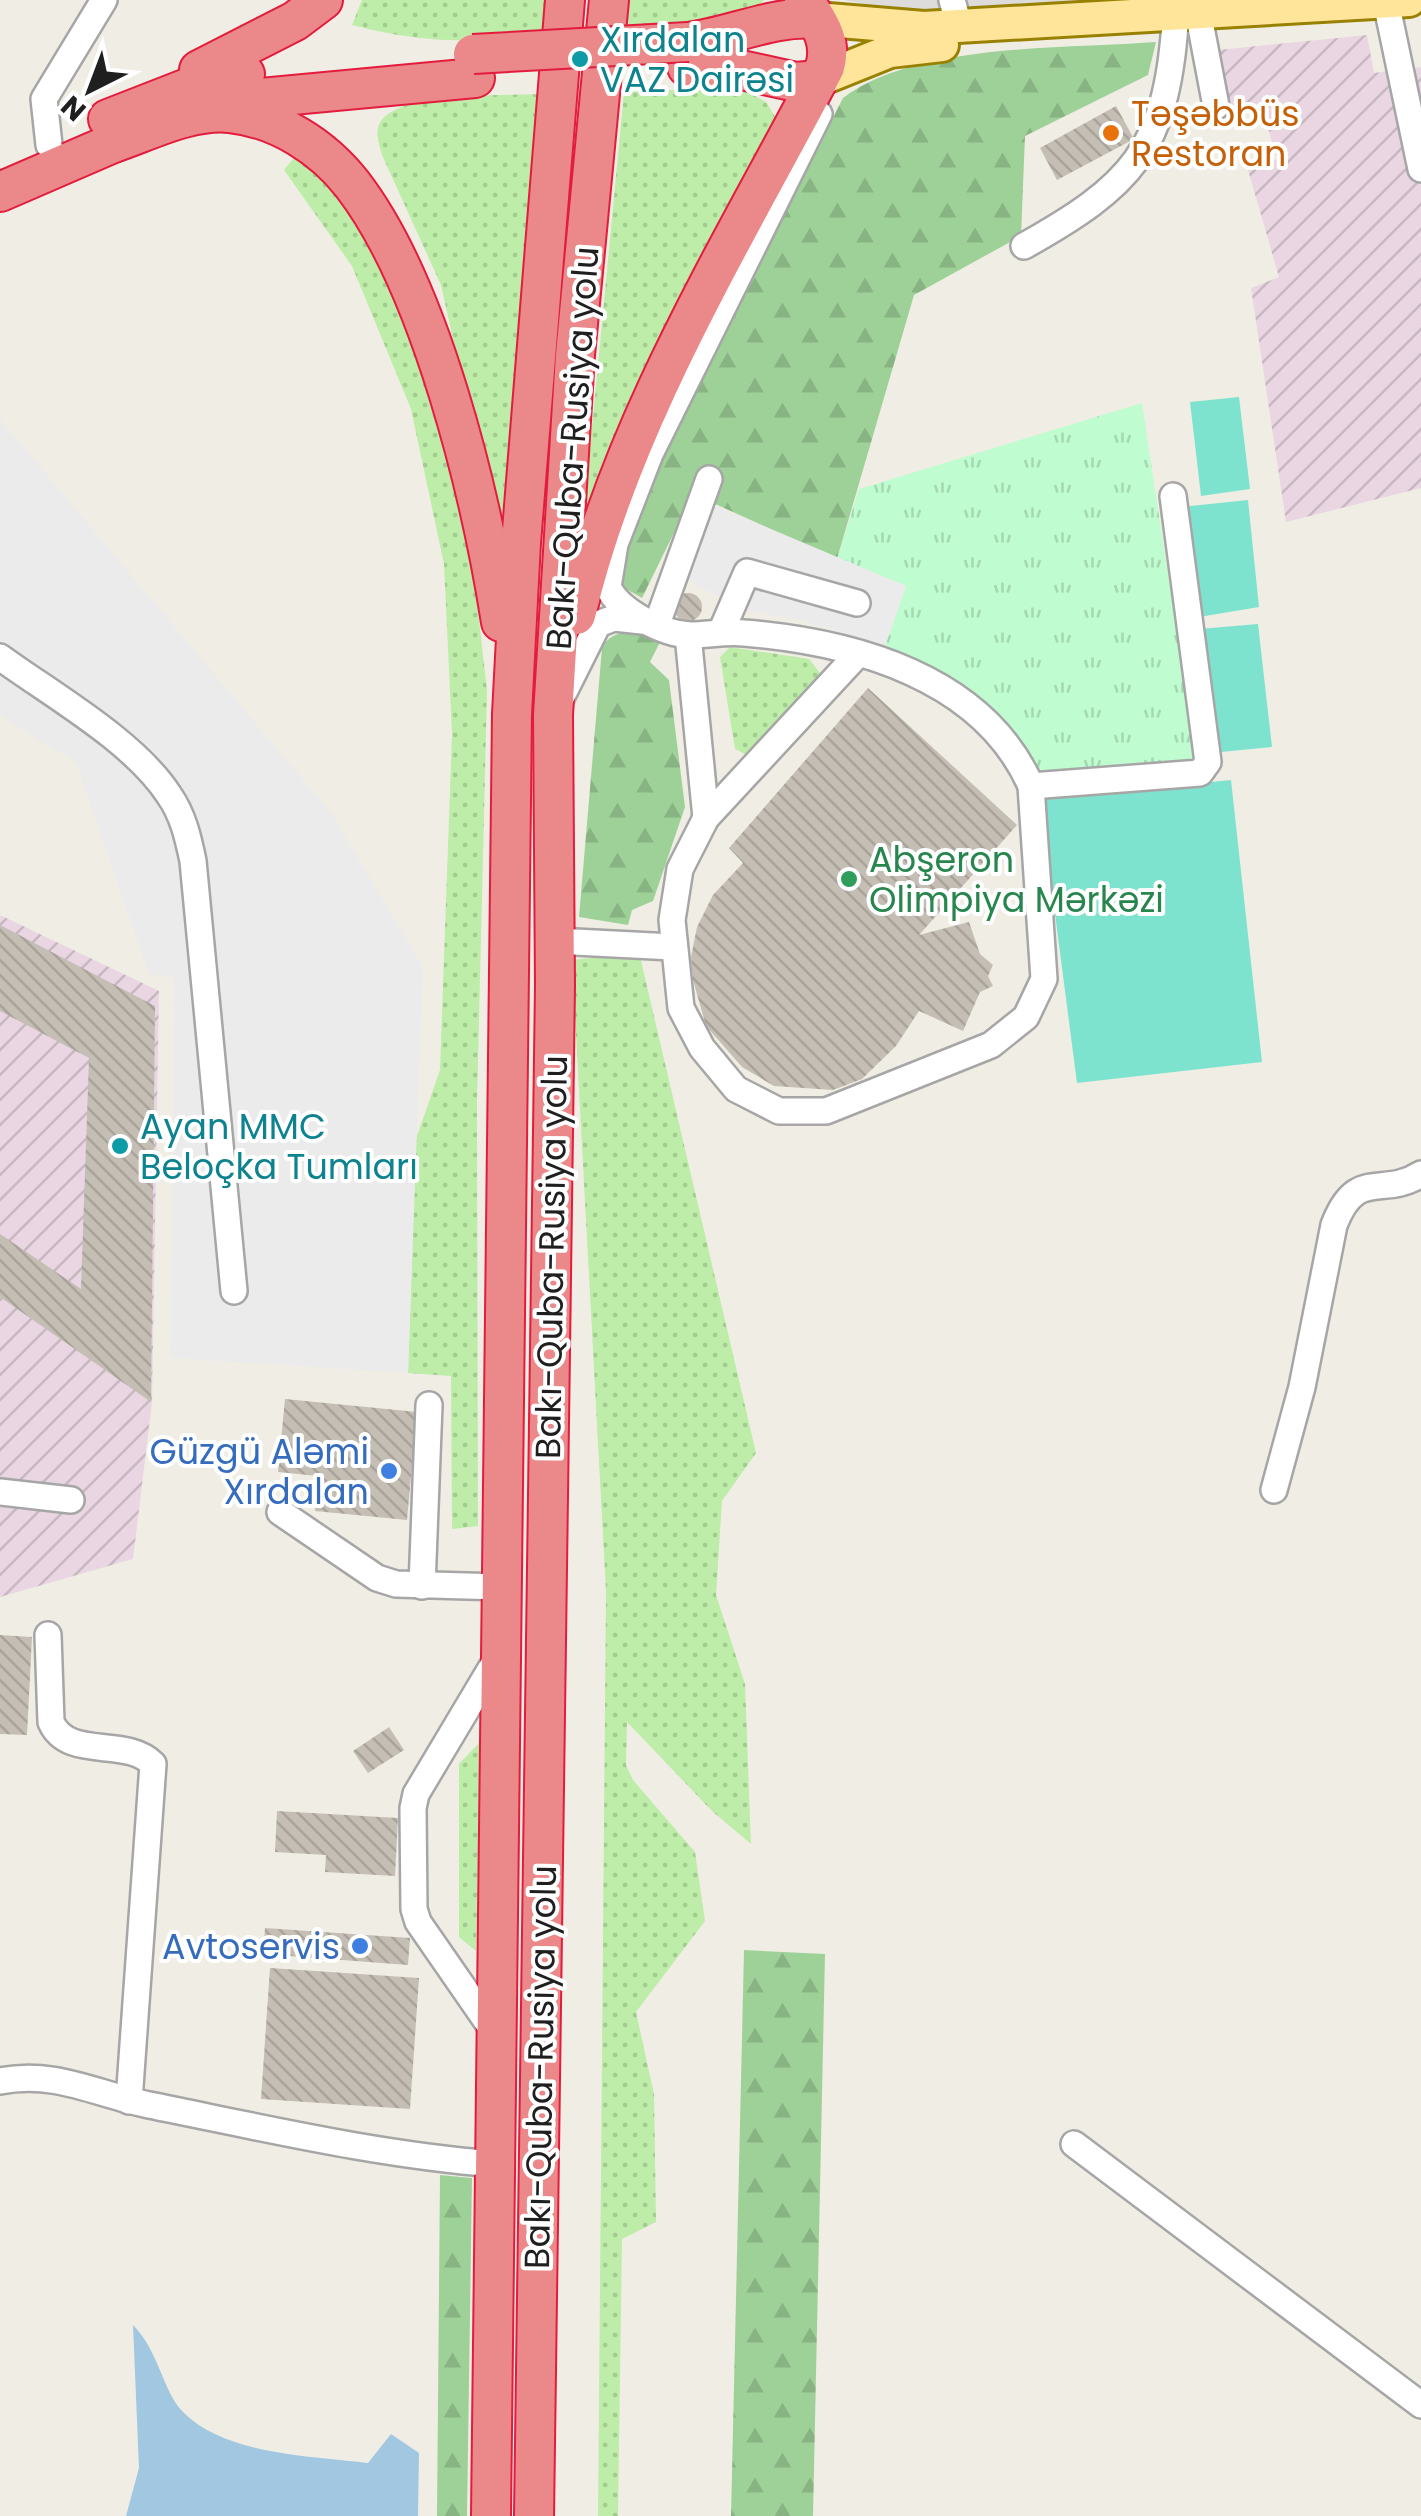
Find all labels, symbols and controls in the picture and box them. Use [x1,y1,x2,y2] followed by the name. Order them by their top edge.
[600,15,794,104] place label: Xırdalan VAZ Dairəsi
[40,40,140,140] north arrow
[569,48,591,70] marker: Xırdalan VAZ Dairəsi
[53,87,94,130] text: N
[1131,89,1300,178] place label: Təşəbbüs Restoran
[1100,122,1122,144] marker: Təşəbbüs Restoran
[533,245,611,651] street label: Bakı-Quba-Rusiya yolu
[869,835,1164,924] place label: Abşeron Olimpiya Mərkəzi
[838,868,860,890] marker: Abşeron Olimpiya Mərkəzi
[523,1055,579,1459] street label: Bakı-Quba-Rusiya yolu
[140,1102,418,1191] place label: Ayan MMC Beloçka Tumları
[109,1135,131,1157] marker: Ayan MMC Beloçka Tumları
[149,1427,369,1516] place label: Güzgü Aləmi Xırdalan
[378,1460,400,1482] marker: Güzgü Aləmi Xırdalan
[512,1865,568,2269] street label: Bakı-Quba-Rusiya yolu
[162,1922,340,1971] place label: Avtoservis
[349,1935,371,1957] marker: Avtoservis

